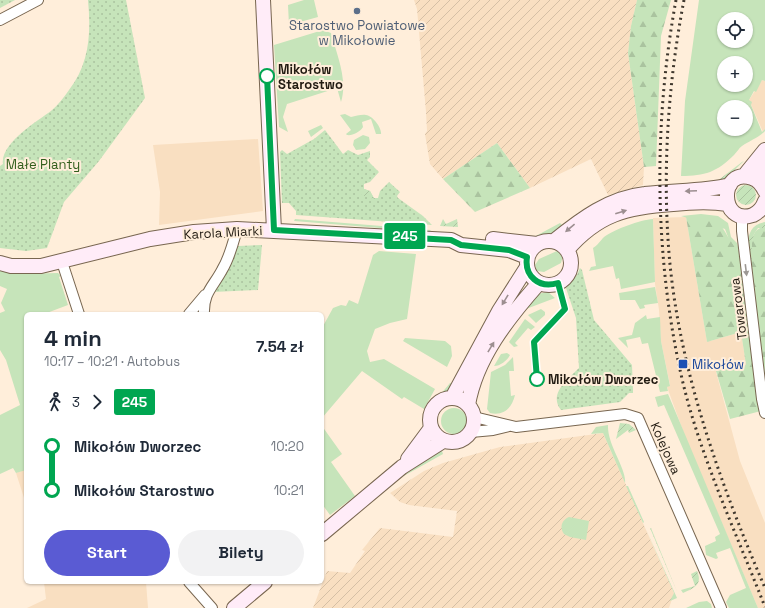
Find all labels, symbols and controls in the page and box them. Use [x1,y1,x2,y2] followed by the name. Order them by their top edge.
[352,6,362,16] marker: Starostwo Powiatowe w Mikołowie
[717,12,753,136] map controls
[717,12,753,48] button: locate
[289,17,425,49] place label: Starostwo Powiatowe w Mikołowie
[717,56,753,92] button: +
[278,61,343,93] place label: Mikołów Starostwo
[259,68,275,84] marker: Mikołów Starostwo
[717,100,753,136] button: −
[6,156,80,173] park label: Małe Planty
[685,188,697,195] one-way arrow
[615,209,627,215] one-way arrow
[183,222,263,243] street label: Karola Miarki
[382,223,428,249] line badge: 245
[565,224,576,233] one-way arrow
[392,227,418,245] text: 245
[743,263,750,276] one-way arrow
[726,276,751,341] street label: Towarowa
[502,294,509,306] one-way arrow
[44,324,102,352] text: 4 min
[256,337,304,356] text: 7.54 zł
[488,341,495,353] one-way arrow
[44,353,180,370] text: 10:17 – 10:21 · Autobus
[692,356,744,373] place label: Mikołów
[677,358,689,370] marker: Mikołów
[529,371,545,387] marker: Mikołów Dworzec
[548,371,659,388] place label: Mikołów Dworzec
[44,391,66,413] icon: walk
[86,391,108,413] icon: forward
[122,393,147,411] text: 245
[72,394,80,411] text: 3
[646,419,685,477] street label: Kolejowa
[74,437,201,456] text: Mikołów Dworzec
[271,438,304,455] text: 10:20
[74,481,214,500] text: Mikołów Starostwo
[274,482,304,499] text: 10:21
[44,530,170,576] button: Start
[178,530,304,576] button: Bilety

